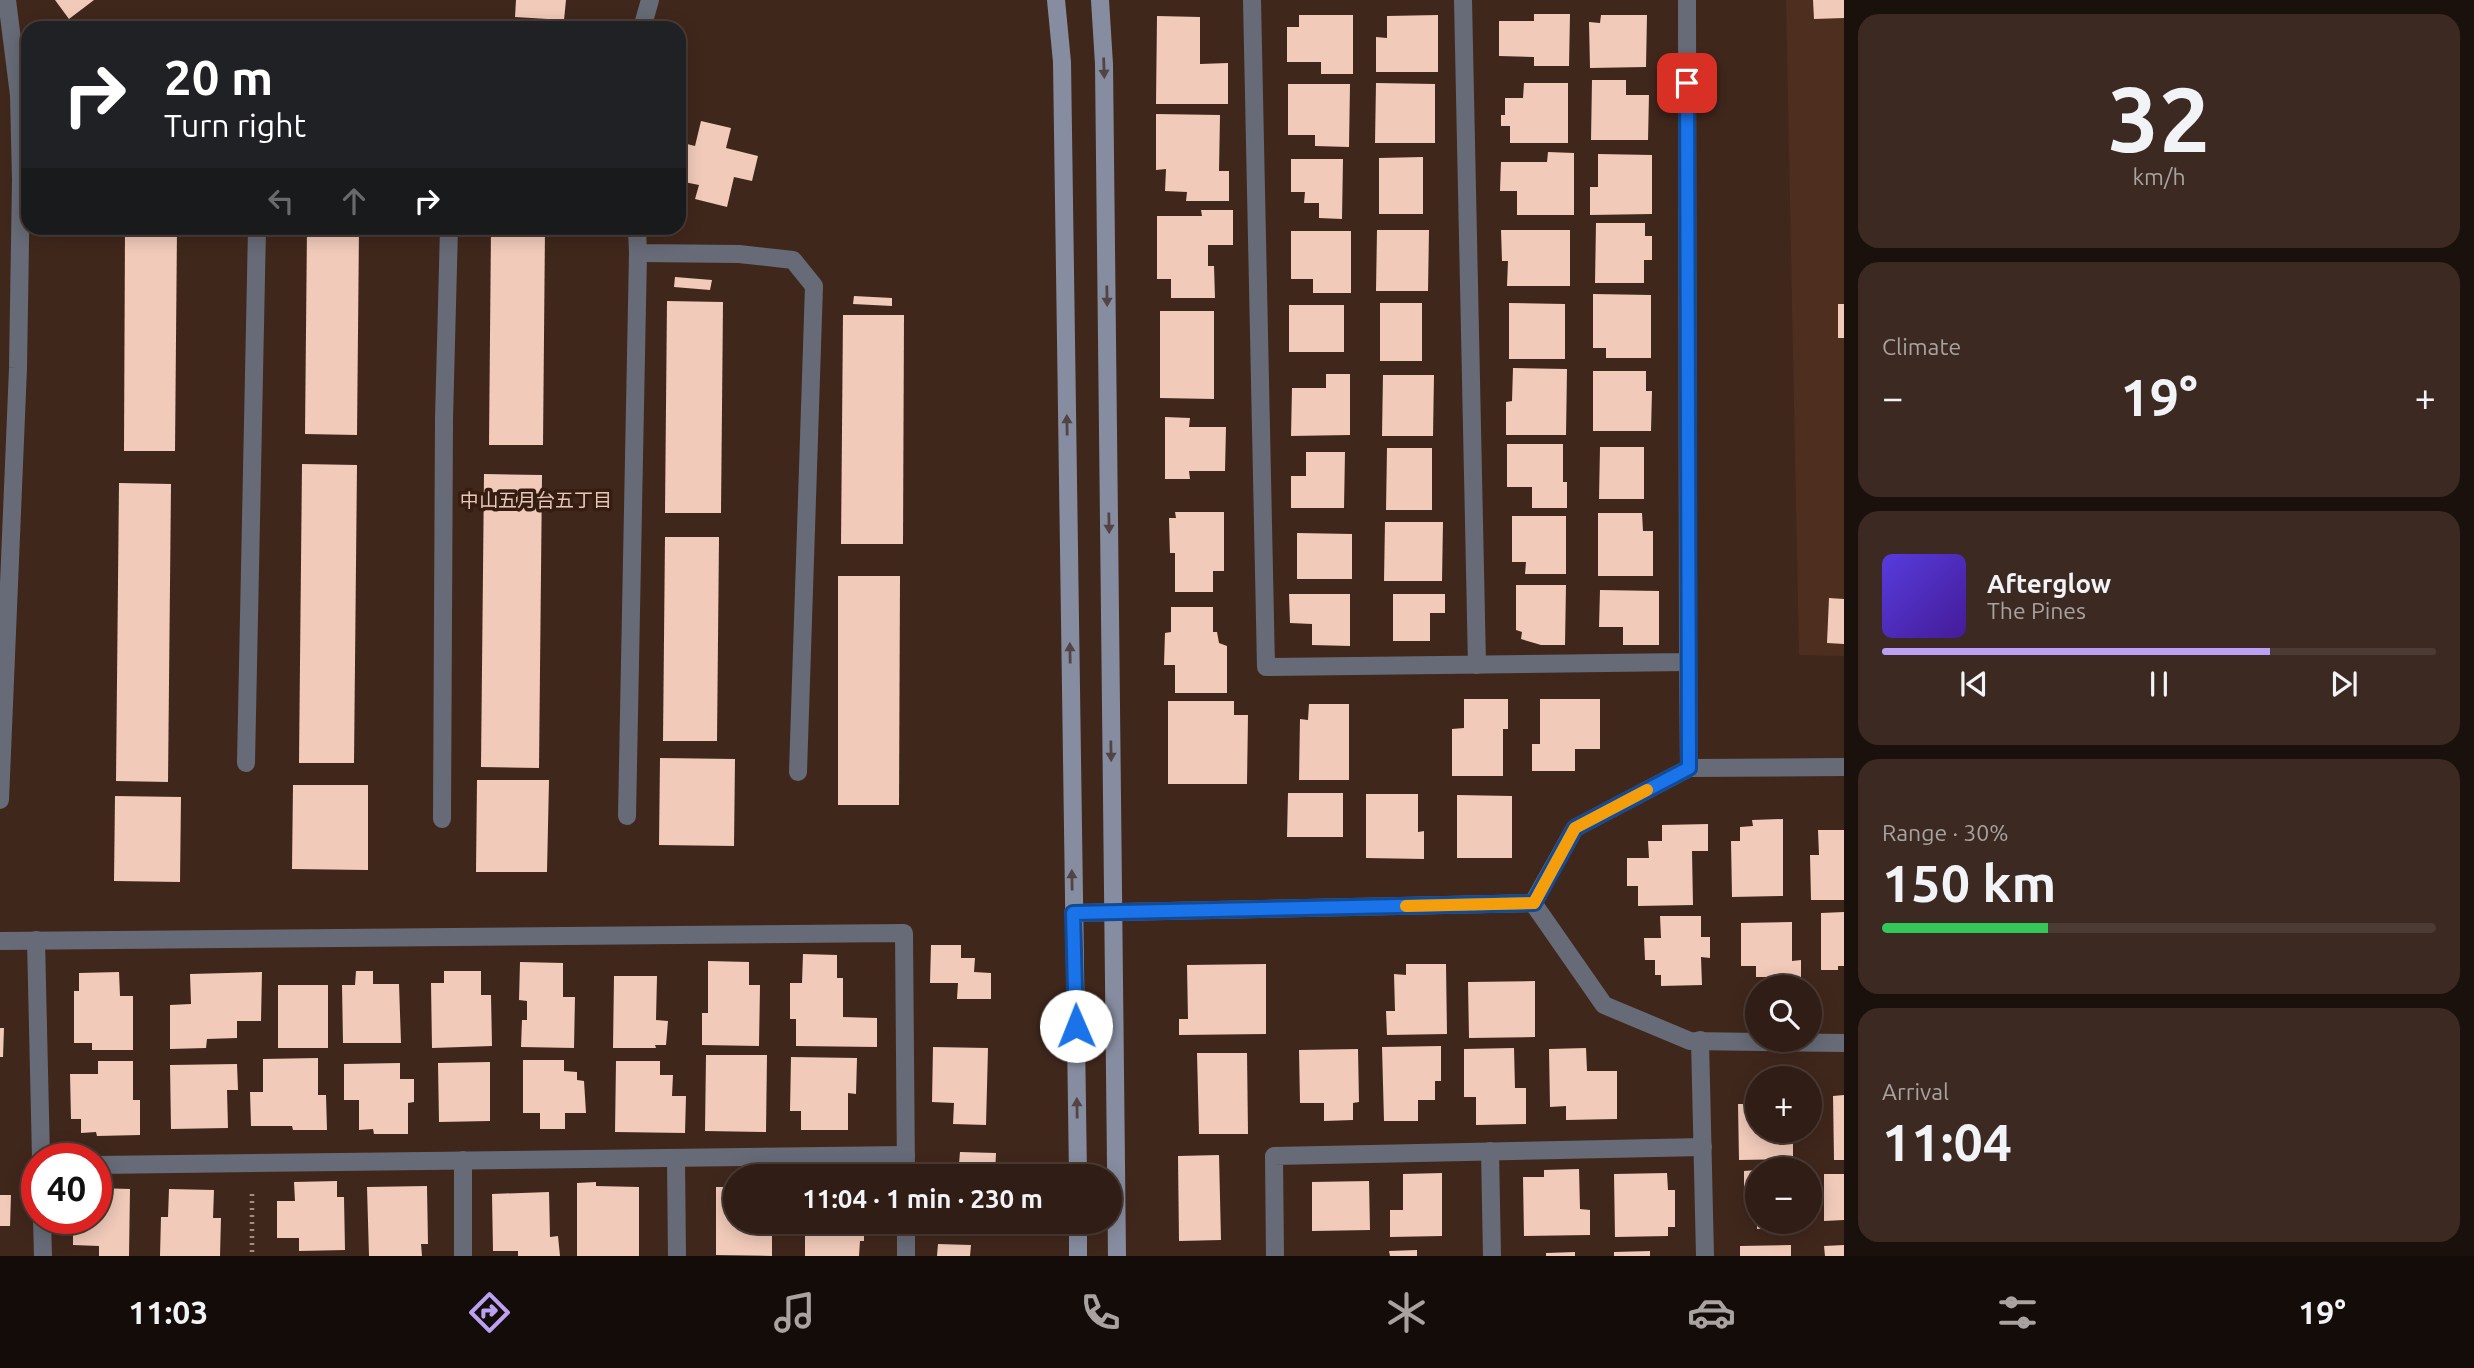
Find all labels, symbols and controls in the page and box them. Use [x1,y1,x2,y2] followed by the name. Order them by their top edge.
[49,49,140,140] icon: right
[164,49,273,104] text: 20 m
[1657,53,1717,113] pin
[1099,57,1110,79] one-way arrow
[1668,64,1706,102] icon: arrive
[2108,67,2210,169] text: 32
[164,107,306,143] text: Turn right
[2132,164,2186,189] text: km/h
[262,182,300,220] icon: left
[335,182,373,220] icon: ahead
[408,182,446,220] icon: right
[1101,285,1113,307] one-way arrow
[1882,334,1961,359] text: Climate
[2120,368,2198,426] text: 19°
[1882,376,1903,418] text: −
[2415,376,2436,418] text: +
[1061,414,1072,436] one-way arrow
[460,489,612,511] district label: 中山五月台五丁目
[1103,512,1115,534] one-way arrow
[1987,569,2111,598] text: Afterglow
[1987,598,2086,623] text: The Pines
[1064,642,1075,664] one-way arrow
[1955,665,1993,703] icon: previous
[2140,665,2178,703] icon: pause
[2325,665,2363,703] icon: next
[1105,740,1117,762] one-way arrow
[1882,820,2009,845] text: Range · 30%
[1882,854,2056,912] text: 150 km
[1067,869,1078,891] one-way arrow
[1745,975,1822,1234] map controls
[1745,975,1822,1052] button: search
[1039,989,1113,1063] position arrow
[1745,1066,1822,1143] button: +
[1882,1079,1949,1104] text: Arrival
[1071,1097,1083,1119] one-way arrow
[1882,1113,2012,1171] text: 11:04
[21,1143,112,1234] speed limit sign: 40
[1745,1157,1822,1234] button: −
[802,1184,1043,1213] text: 11:04 · 1 min · 230 m
[465,1288,514,1337] icon: directions
[770,1288,819,1337] icon: music
[1076,1288,1125,1337] icon: phone
[1382,1288,1431,1337] icon: climate
[1687,1288,1736,1337] icon: car
[1993,1288,2042,1337] icon: filters
[128,1294,208,1330] text: 11:03
[2298,1294,2346,1330] text: 19°

